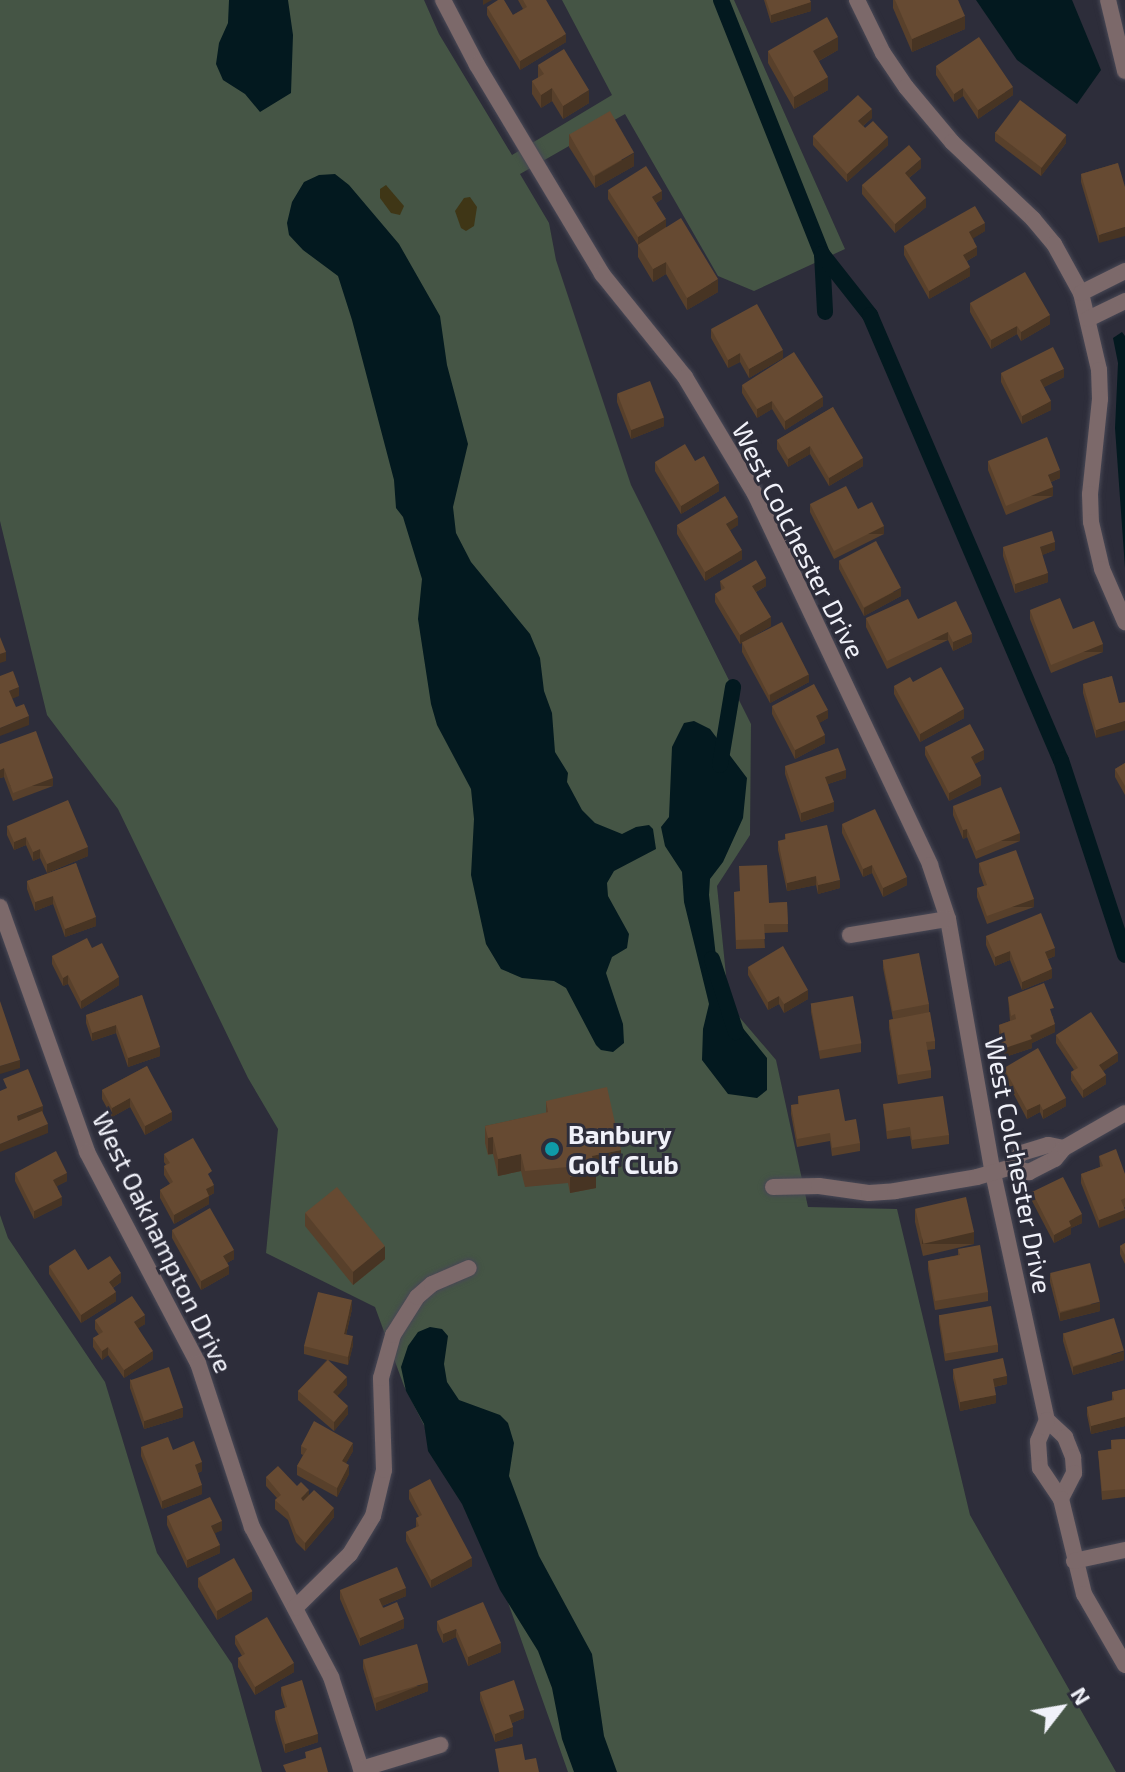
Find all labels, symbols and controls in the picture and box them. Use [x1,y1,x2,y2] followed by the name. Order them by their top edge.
[726,417,872,663] street label: West Colchester Drive
[979,1034,1059,1296] street label: West Colchester Drive
[86,1106,240,1378] street label: West Oakhampton Drive
[568,1118,679,1180] place label: Banbury Golf Club
[543,1140,561,1158] marker: Banbury Golf Club
[1021,1668,1101,1748] north arrow
[1066,1682,1097,1709] text: N

